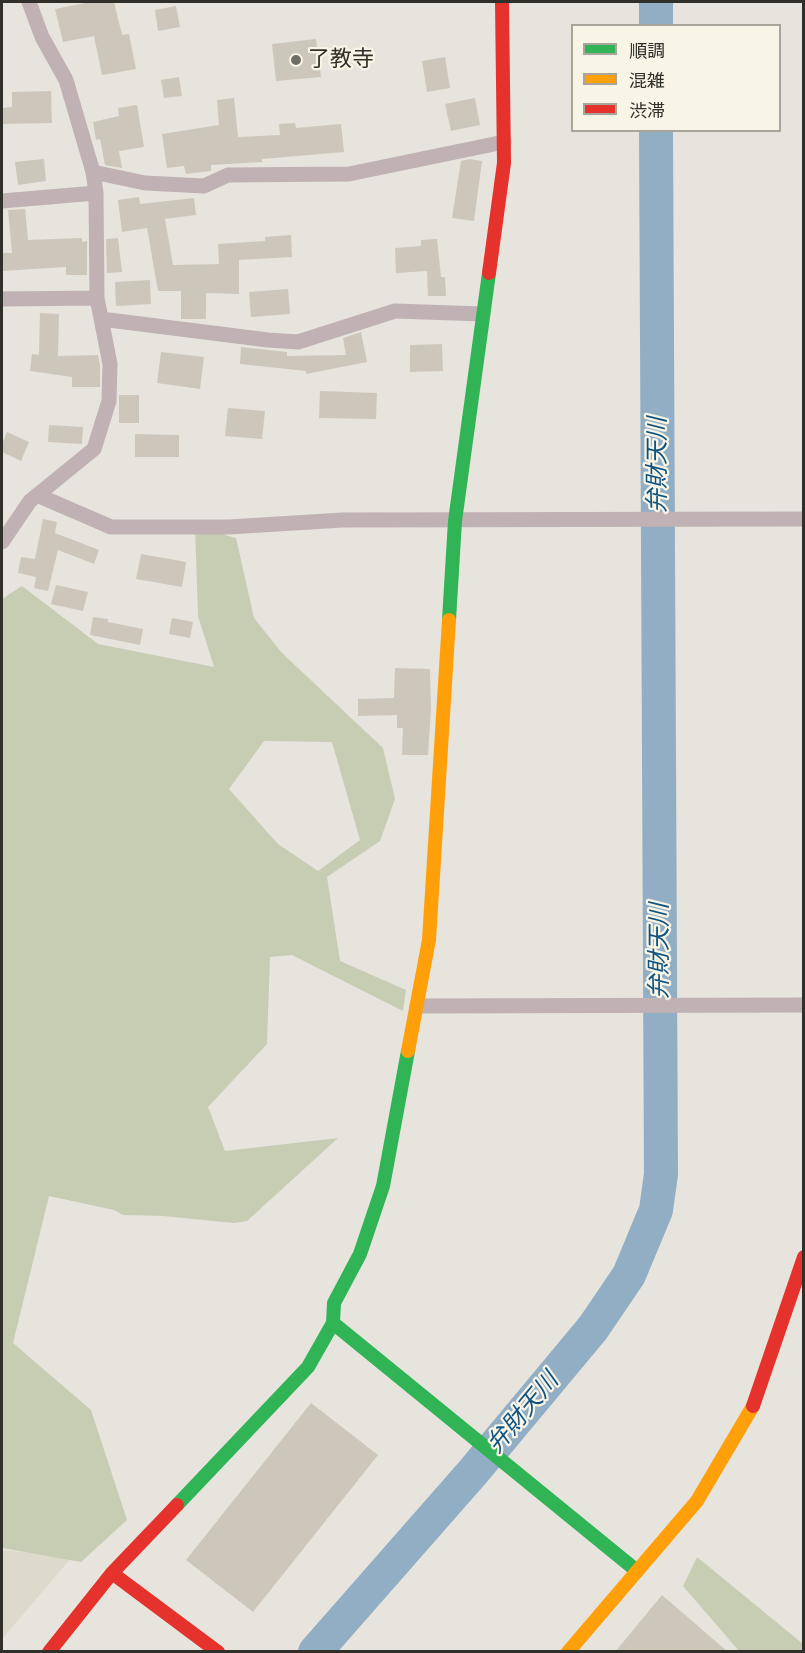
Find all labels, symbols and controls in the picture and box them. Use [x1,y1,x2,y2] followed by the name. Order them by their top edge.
[571,24,781,132] legend
[629,40,665,62] text: 順調
[308,47,374,73] place label: 了教寺
[289,53,303,67] marker: 了教寺
[629,70,665,92] text: 混雑
[629,100,665,122] text: 渋滞
[644,417,672,513] water label: 弁財天川
[646,903,674,999] water label: 弁財天川
[481,1367,565,1459] water label: 弁財天川

